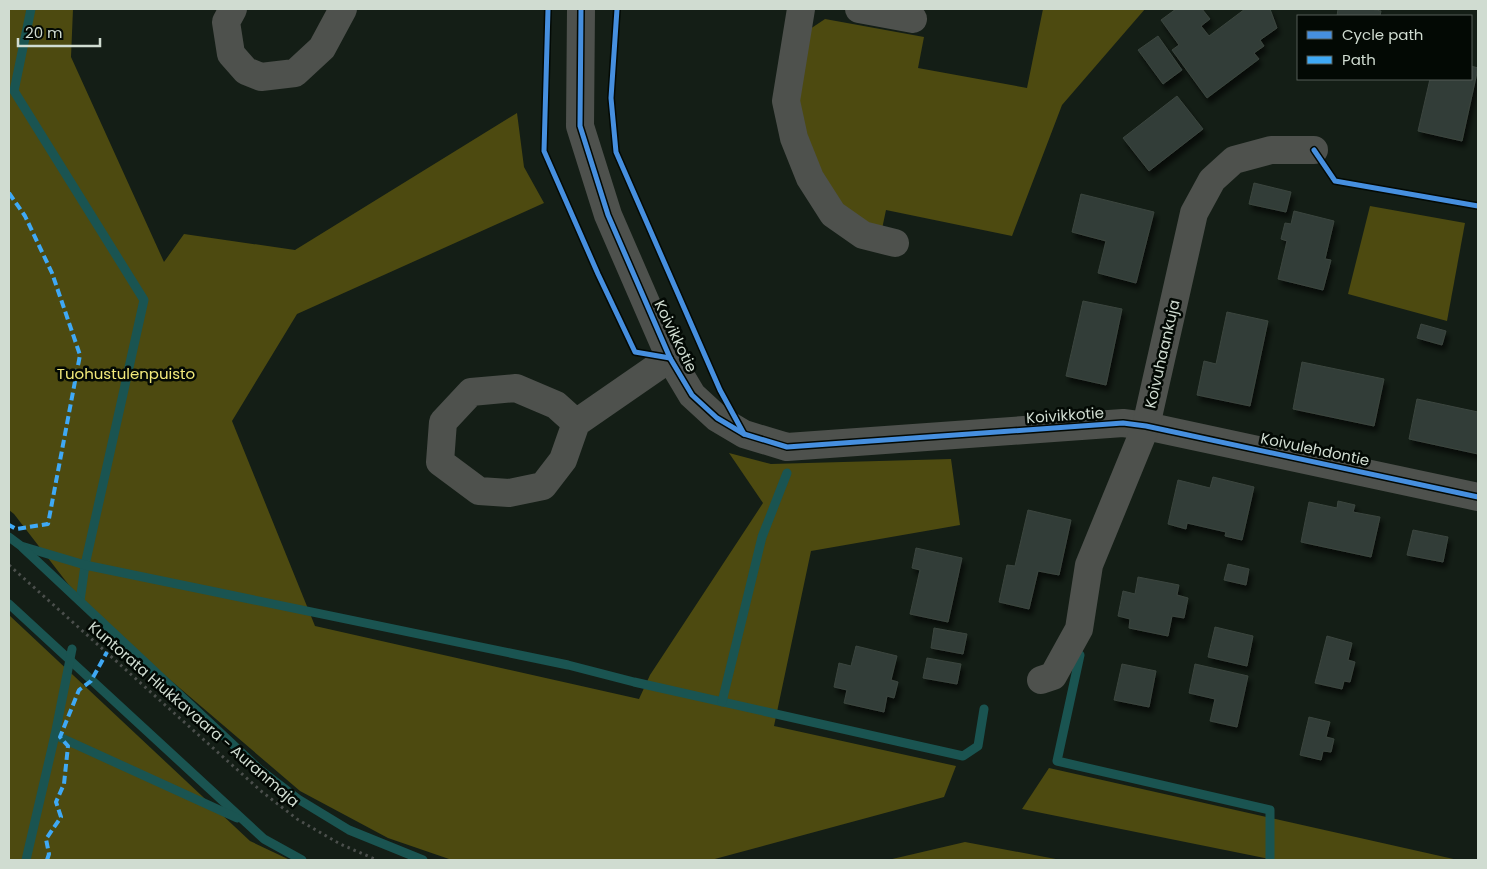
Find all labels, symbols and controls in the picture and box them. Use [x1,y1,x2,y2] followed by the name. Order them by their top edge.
[18,15,100,47] scale bar
[1297,15,1472,80] legend
[25,22,63,43] text: 20 m
[1342,24,1423,45] text: Cycle path
[1342,49,1376,70] text: Path
[649,296,703,376] street label: Koivikkotie
[1139,298,1185,410] street label: Koivuhaankuja
[57,363,195,384] park label: Tuohustulenpuisto
[1025,402,1105,428] street label: Koivikkotie
[1259,427,1371,471] street label: Koivulehdontie
[84,617,304,811] street label: Kuntorata Hiukkavaara - Auranmaja

